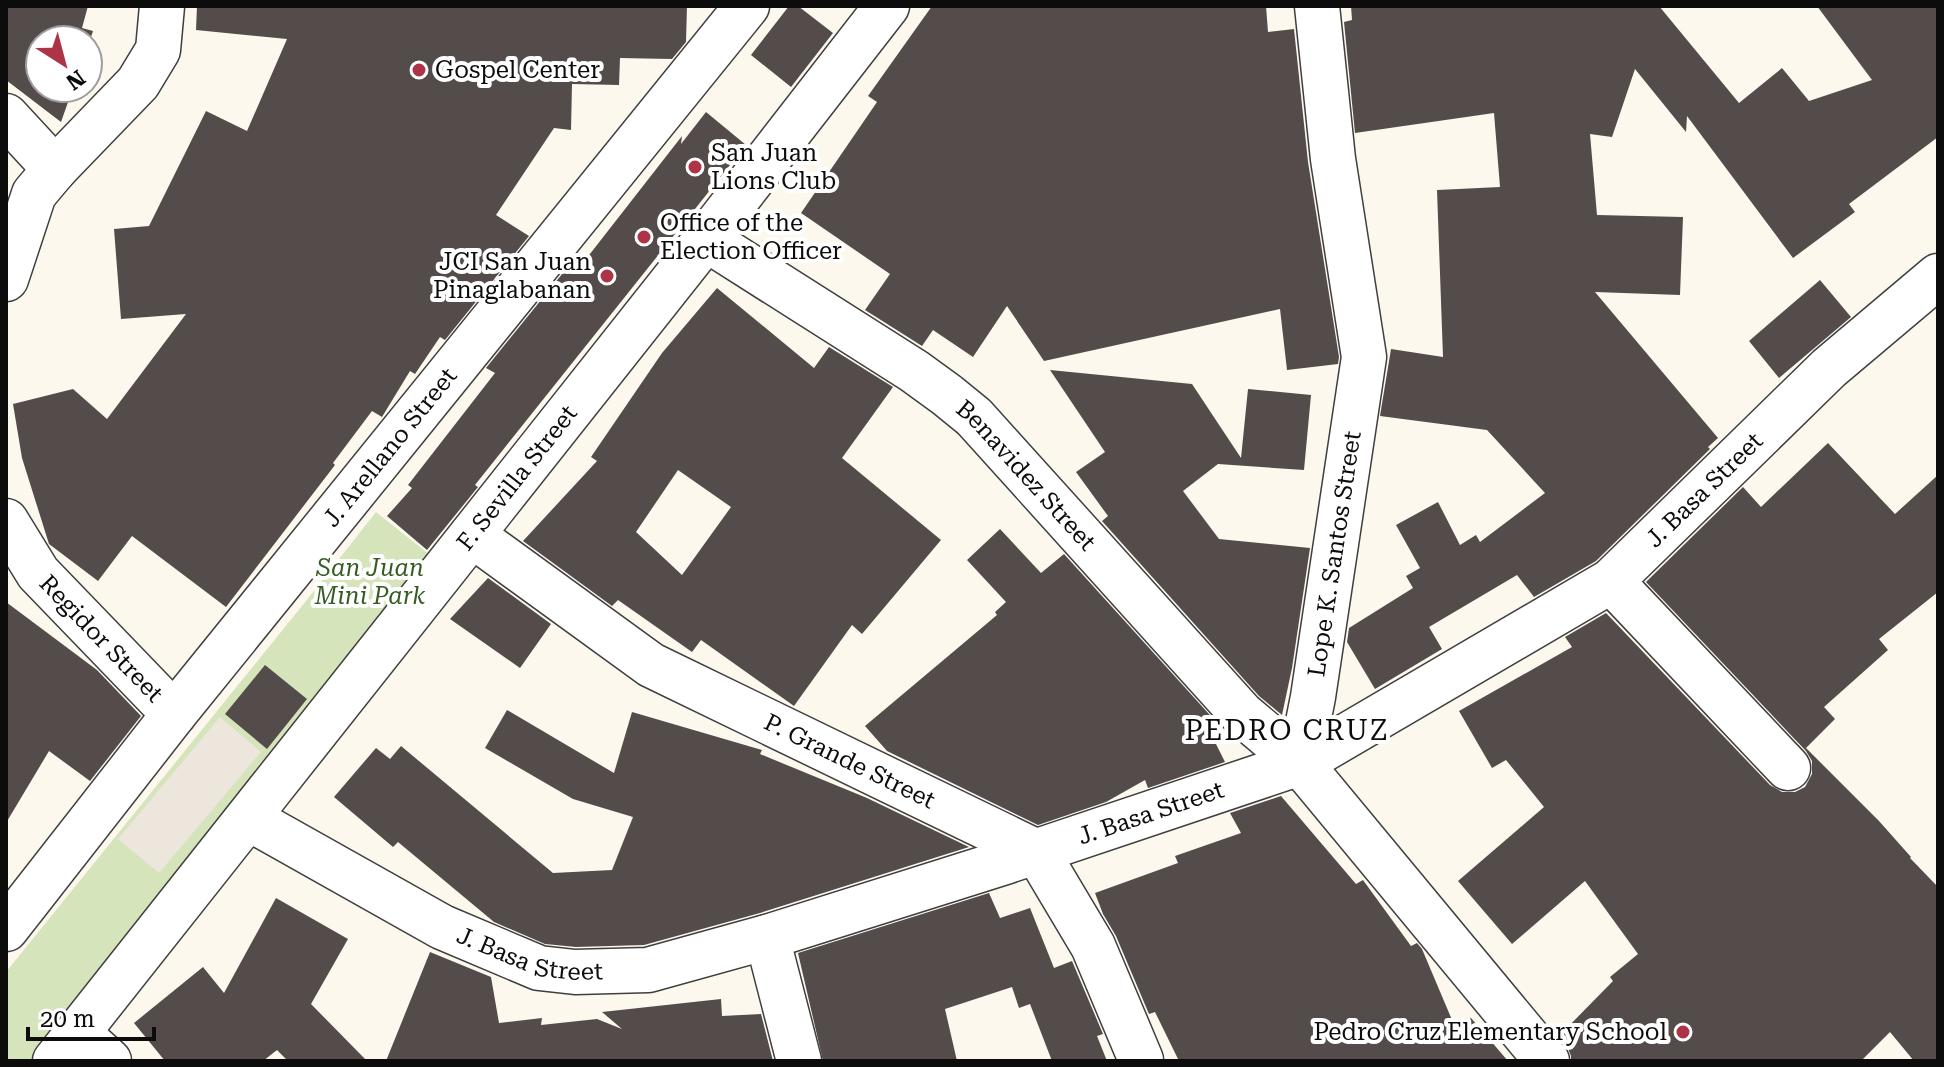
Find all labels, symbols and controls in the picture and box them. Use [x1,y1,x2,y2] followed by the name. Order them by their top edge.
[24,24,104,104] north arrow
[435,56,600,84] place label: Gospel Center
[410,61,428,79] marker: Gospel Center
[61,65,90,95] text: N
[711,139,836,195] place label: San Juan Lions Club
[686,158,704,176] marker: San Juan Lions Club
[660,209,842,265] place label: Office of the Election Officer
[635,228,653,246] marker: Office of the Election Officer
[433,248,591,304] place label: JCI San Juan Pinaglabanan
[598,267,616,285] marker: JCI San Juan Pinaglabanan
[317,362,463,532] street label: J. Arellano Street
[951,394,1102,556] street label: Benavidez Street
[451,400,583,556] street label: F. Sevilla Street
[1640,427,1768,553] street label: J. Basa Street
[1302,429,1367,679] street label: Lope K. Santos Street
[314,554,425,610] park label: San Juan Mini Park
[34,569,169,708] street label: Regidor Street
[760,708,940,815] street label: P. Grande Street
[1185,714,1389,747] district label: PEDRO CRUZ
[1074,776,1227,851] street label: J. Basa Street
[453,921,603,987] street label: J. Basa Street
[28,991,154,1041] scale bar
[40,1005,95,1033] text: 20 m
[1313,1018,1667,1046] place label: Pedro Cruz Elementary School
[1674,1023,1692,1041] marker: Pedro Cruz Elementary School

